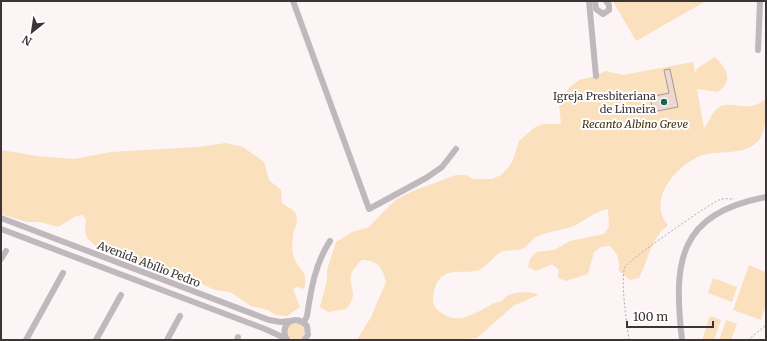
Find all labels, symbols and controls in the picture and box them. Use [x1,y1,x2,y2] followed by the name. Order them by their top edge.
[12,12,52,52] north arrow
[19,32,34,49] text: N
[553,89,656,116] place label: Igreja Presbiteriana de Limeira
[659,97,669,107] marker: Igreja Presbiteriana de Limeira
[582,117,688,131] park label: Recanto Albino Greve
[95,238,203,290] street label: Avenida Abílio Pedro
[627,303,713,329] scale bar
[633,309,668,324] text: 100 m

